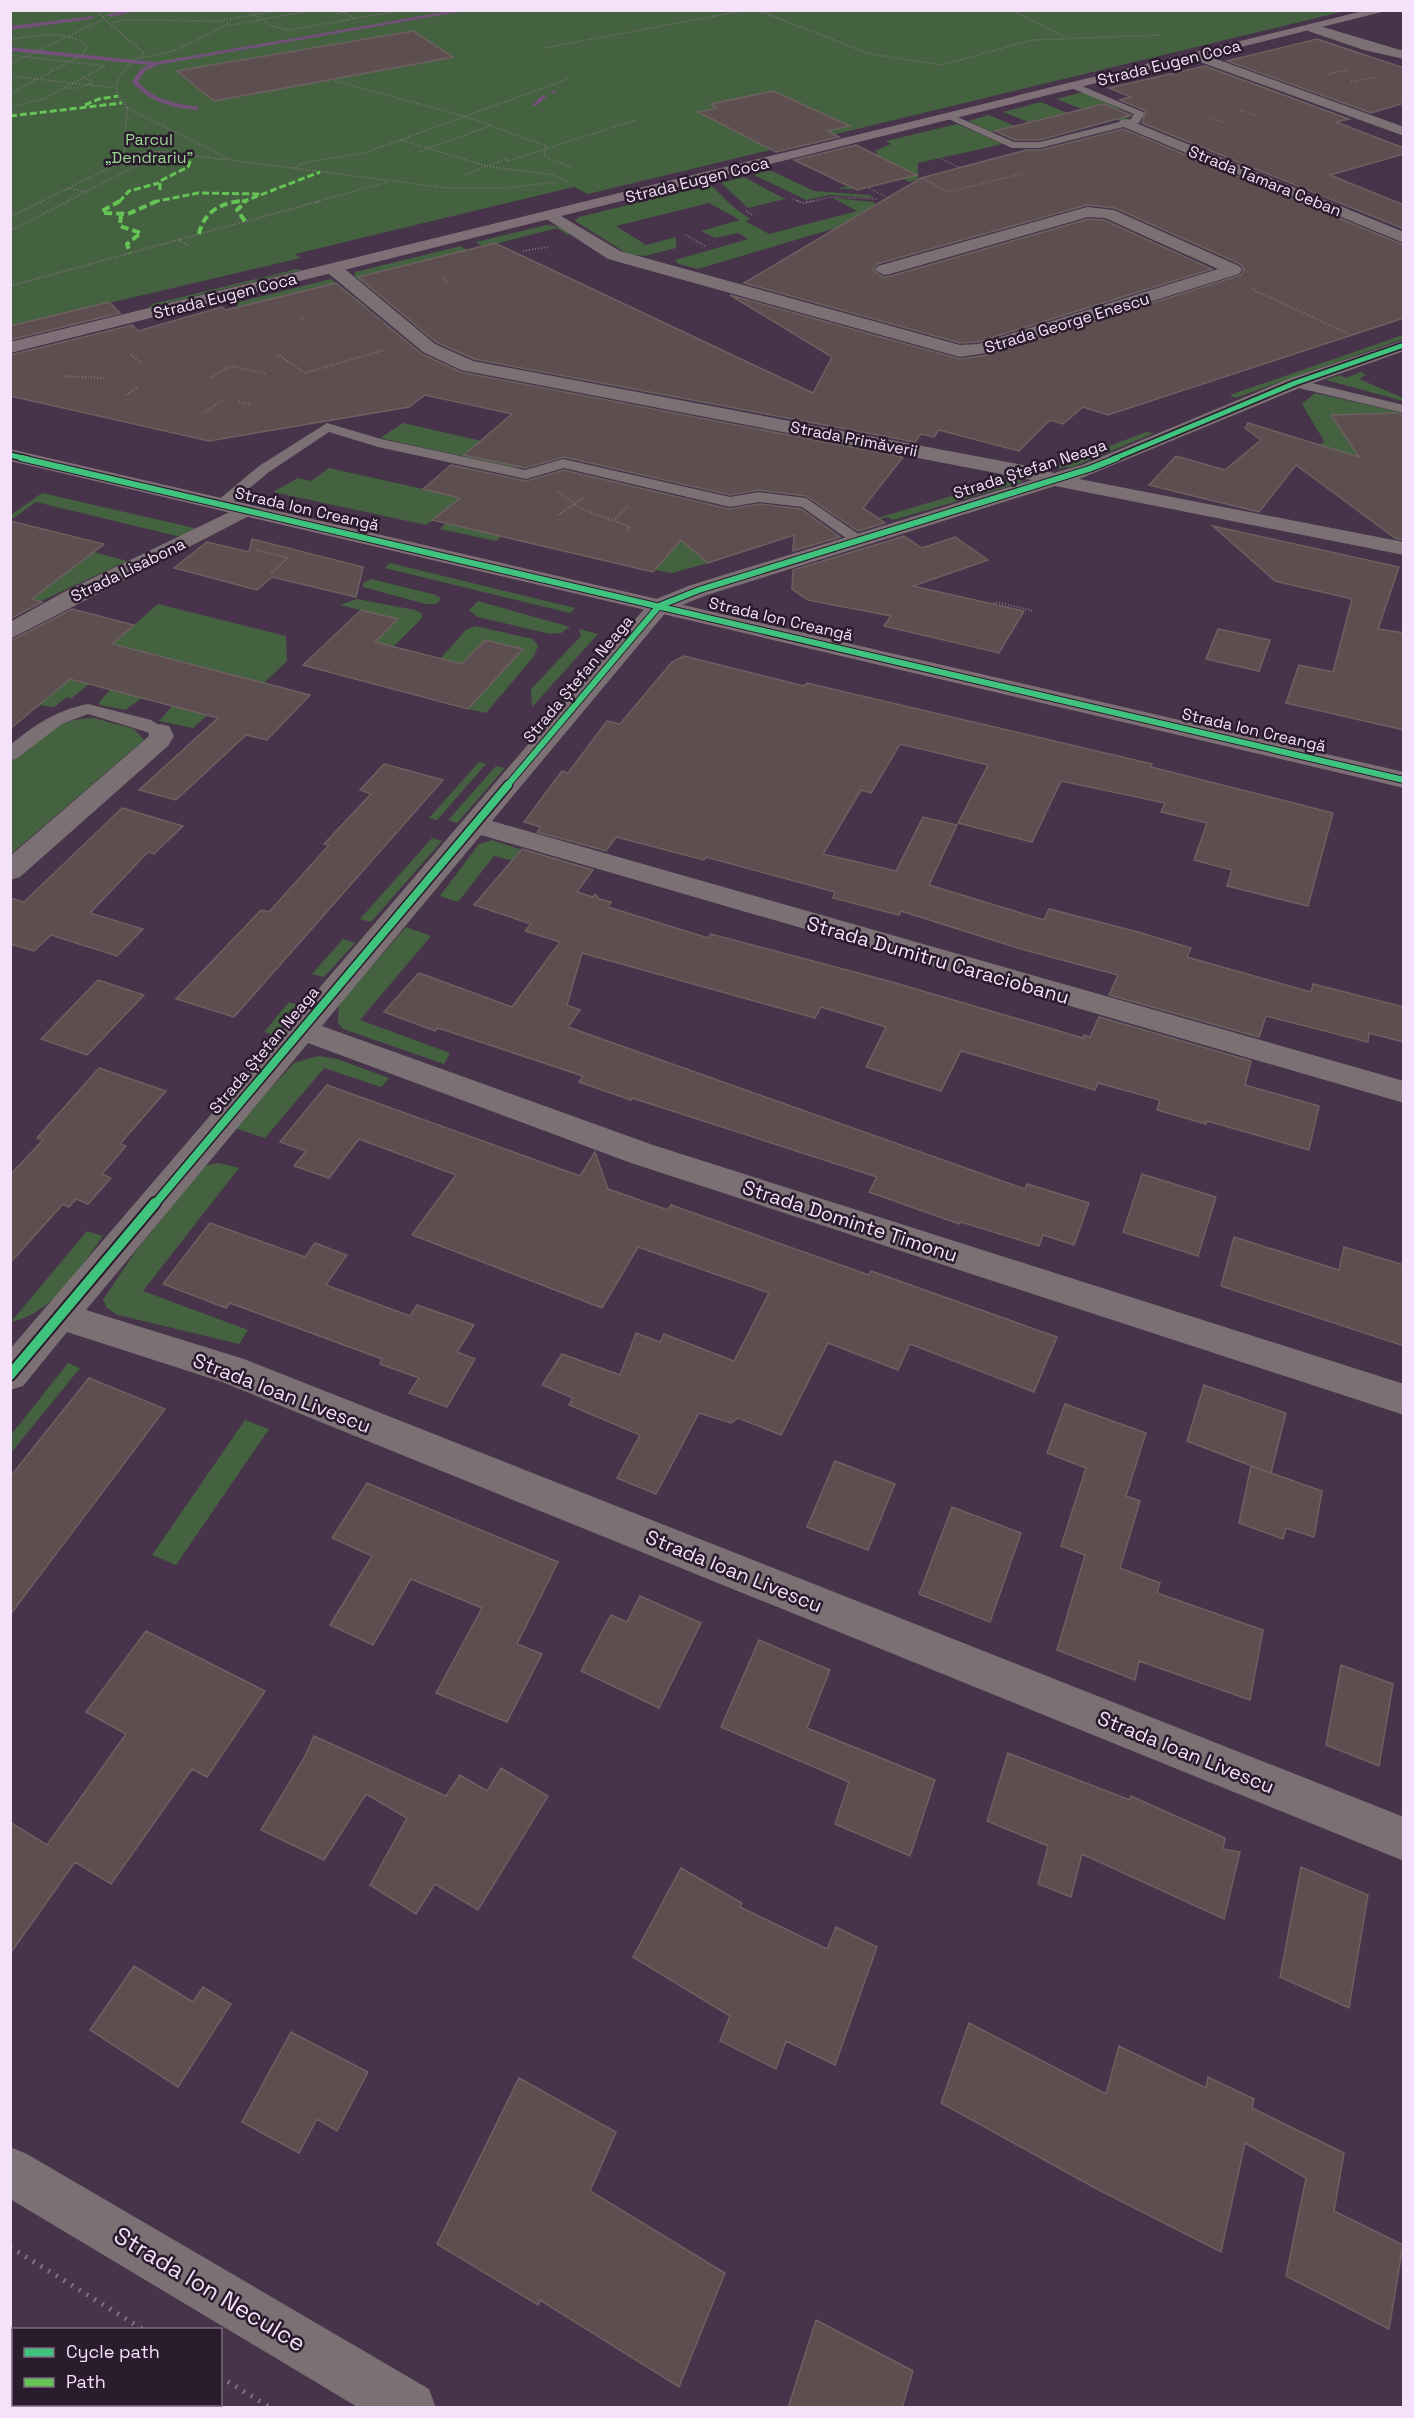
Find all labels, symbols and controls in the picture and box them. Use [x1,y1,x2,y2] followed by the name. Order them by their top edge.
[1095,35,1243,91] street label: Strada Eugen Coca
[105,129,193,168] park label: Parcul „Dendrariu”
[1185,141,1345,221] street label: Strada Tamara Ceban
[623,152,771,208] street label: Strada Eugen Coca
[151,268,299,324] street label: Strada Eugen Coca
[982,288,1152,358] street label: Strada George Enescu
[789,416,919,462] street label: Strada Primăverii
[951,434,1109,504] street label: Strada Ștefan Neaga
[233,482,381,536] street label: Strada Ion Creangă
[67,533,189,607] street label: Strada Lisabona
[707,592,855,646] street label: Strada Ion Creangă
[518,611,638,747] street label: Strada Ștefan Neaga
[1180,703,1328,757] street label: Strada Ion Creangă
[804,910,1072,1010] street label: Strada Dumitru Caraciobanu
[204,982,324,1118] street label: Strada Ștefan Neaga
[739,1174,961,1268] street label: Strada Dominte Timonu
[189,1347,375,1439] street label: Strada Ioan Livescu
[642,1524,826,1618] street label: Strada Ioan Livescu
[1094,1705,1278,1799] street label: Strada Ioan Livescu
[108,2219,312,2359] street label: Strada Ion Neculce
[12,2328,222,2406] legend
[66,2340,160,2363] text: Cycle path
[66,2370,106,2393] text: Path

